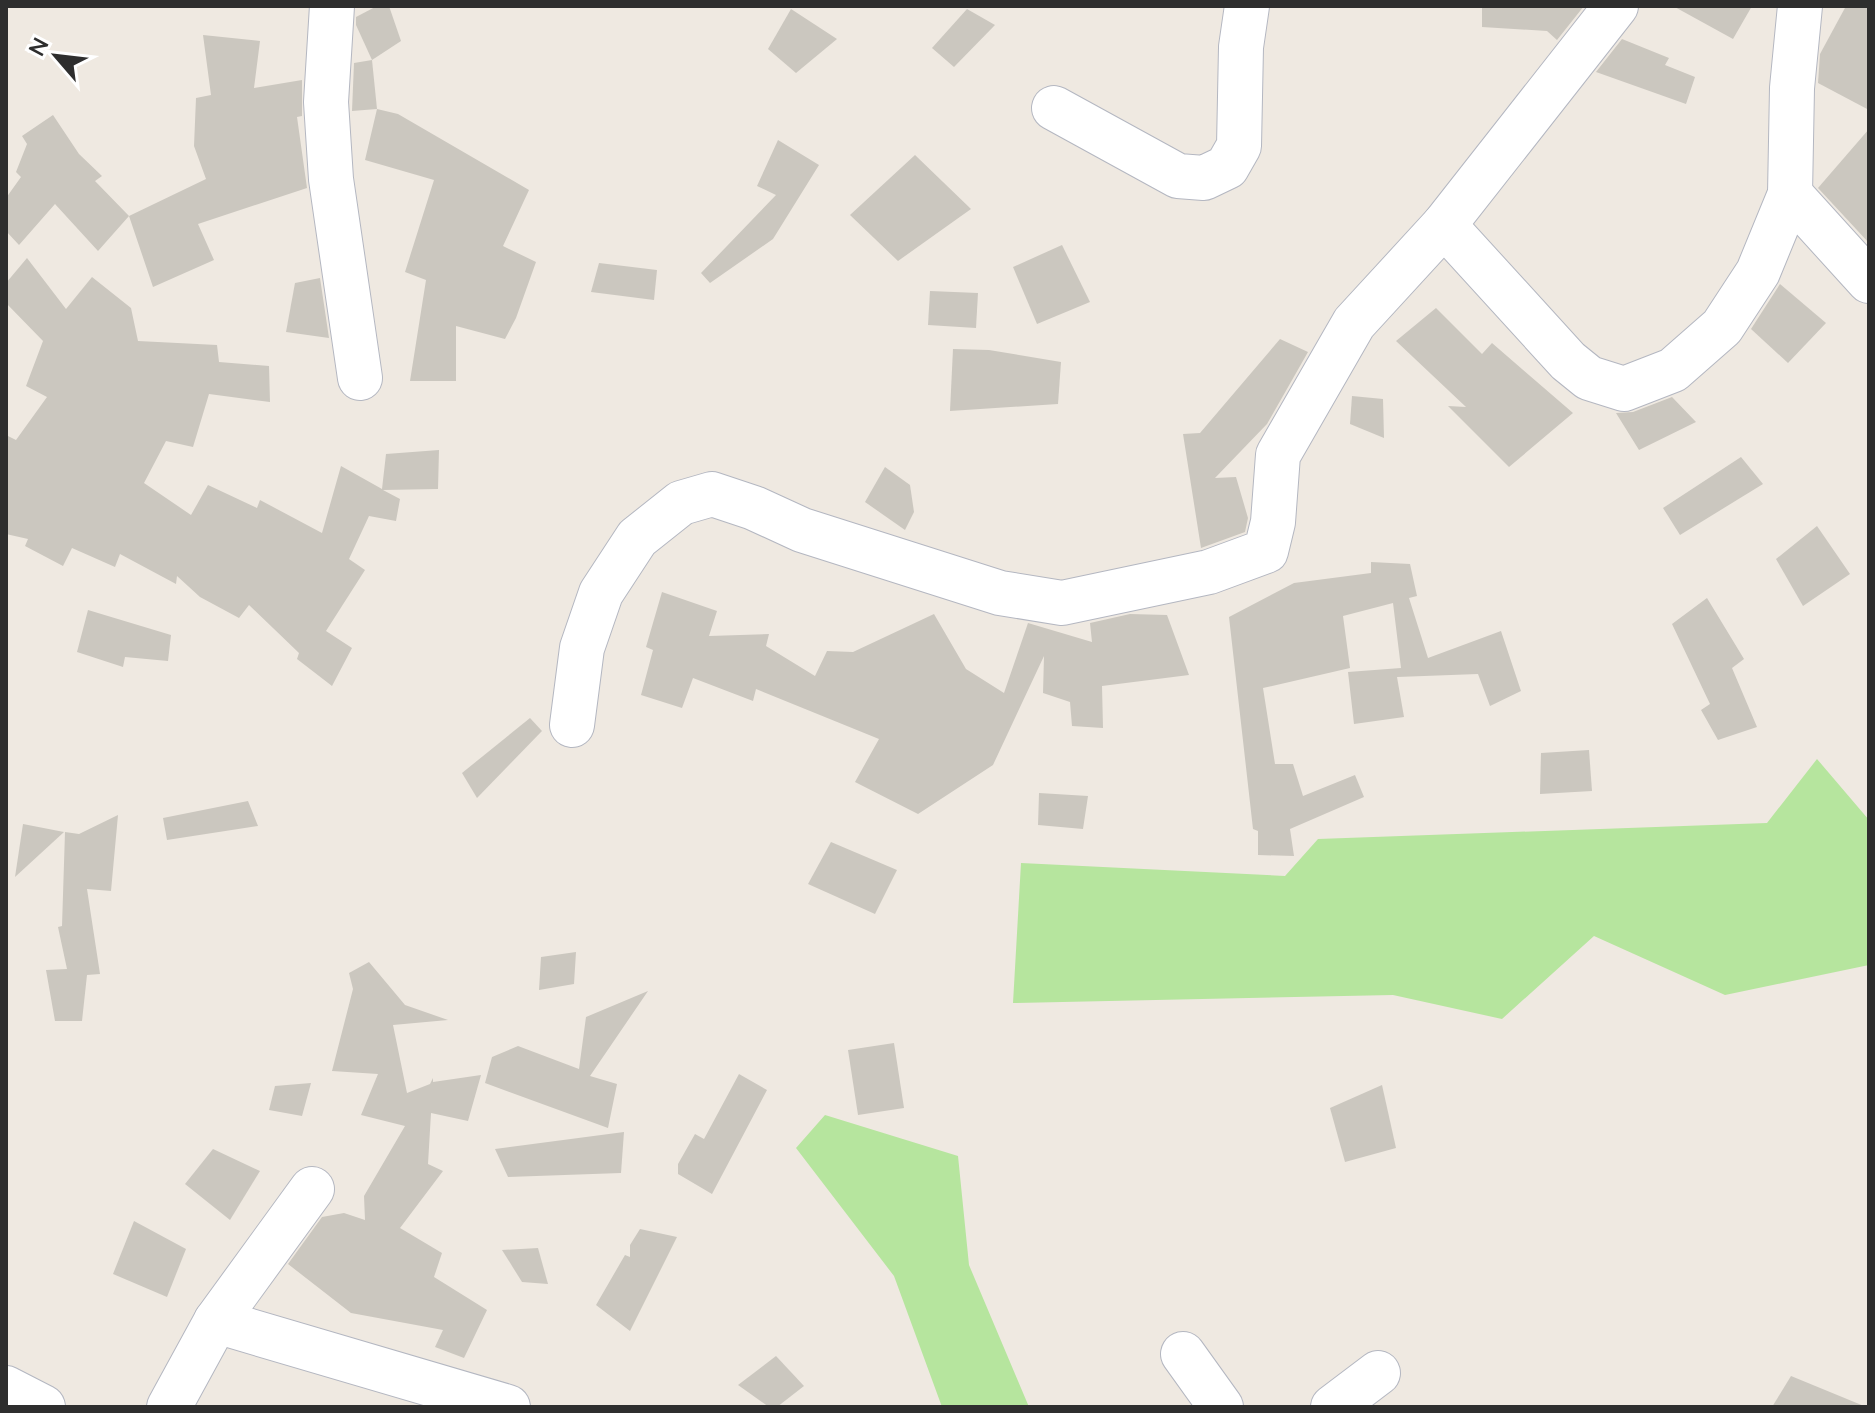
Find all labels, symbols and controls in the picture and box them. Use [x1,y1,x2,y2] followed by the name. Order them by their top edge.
[16,16,96,96] north arrow
[22,33,55,61] text: N

